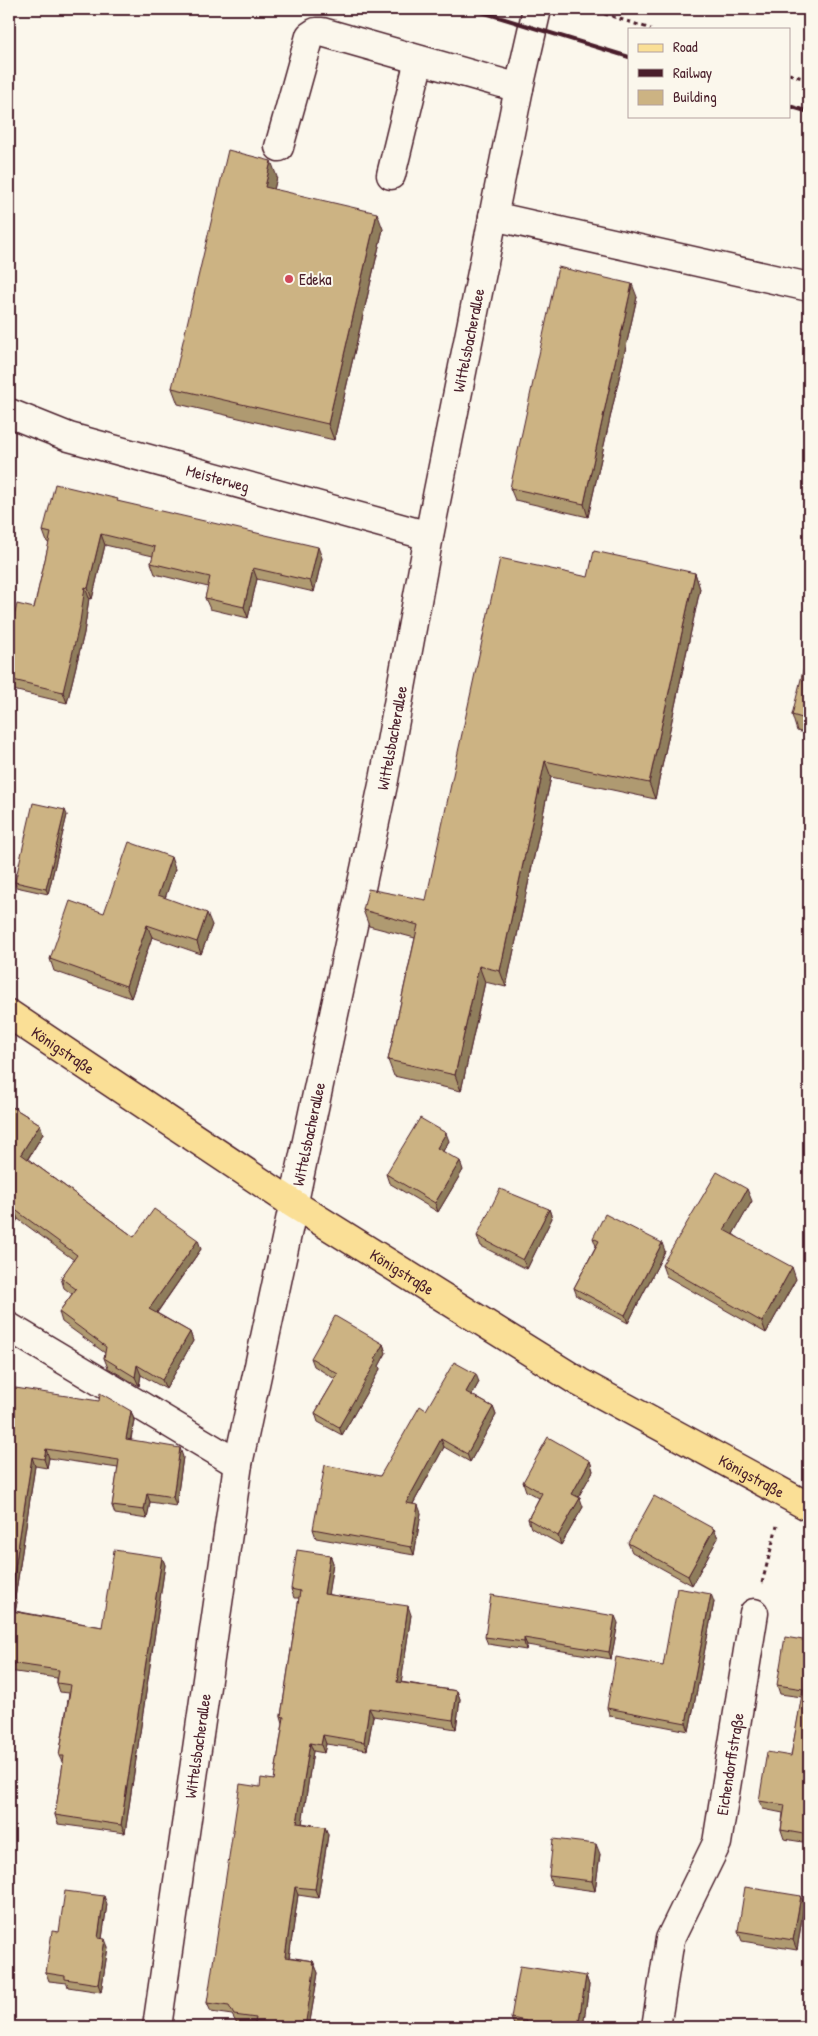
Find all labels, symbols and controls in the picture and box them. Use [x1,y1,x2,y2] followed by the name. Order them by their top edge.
[628,28,790,118] legend
[673,36,698,57] text: Road
[673,62,712,83] text: Railway
[673,86,717,107] text: Building
[299,268,332,290] place label: Edeka
[283,273,295,285] marker: Edeka
[447,286,490,394] street label: Wittelsbacherallee
[184,459,252,497] street label: Meisterweg
[371,683,412,792] street label: Wittelsbacherallee
[27,1021,100,1080] street label: Königstraße
[287,1080,330,1188] street label: Wittelsbacherallee
[366,1243,439,1300] street label: Königstraße
[715,1449,789,1503] street label: Königstraße
[179,1691,216,1800] street label: Wittelsbacherallee
[711,1711,749,1817] street label: Eichendorffstraße

